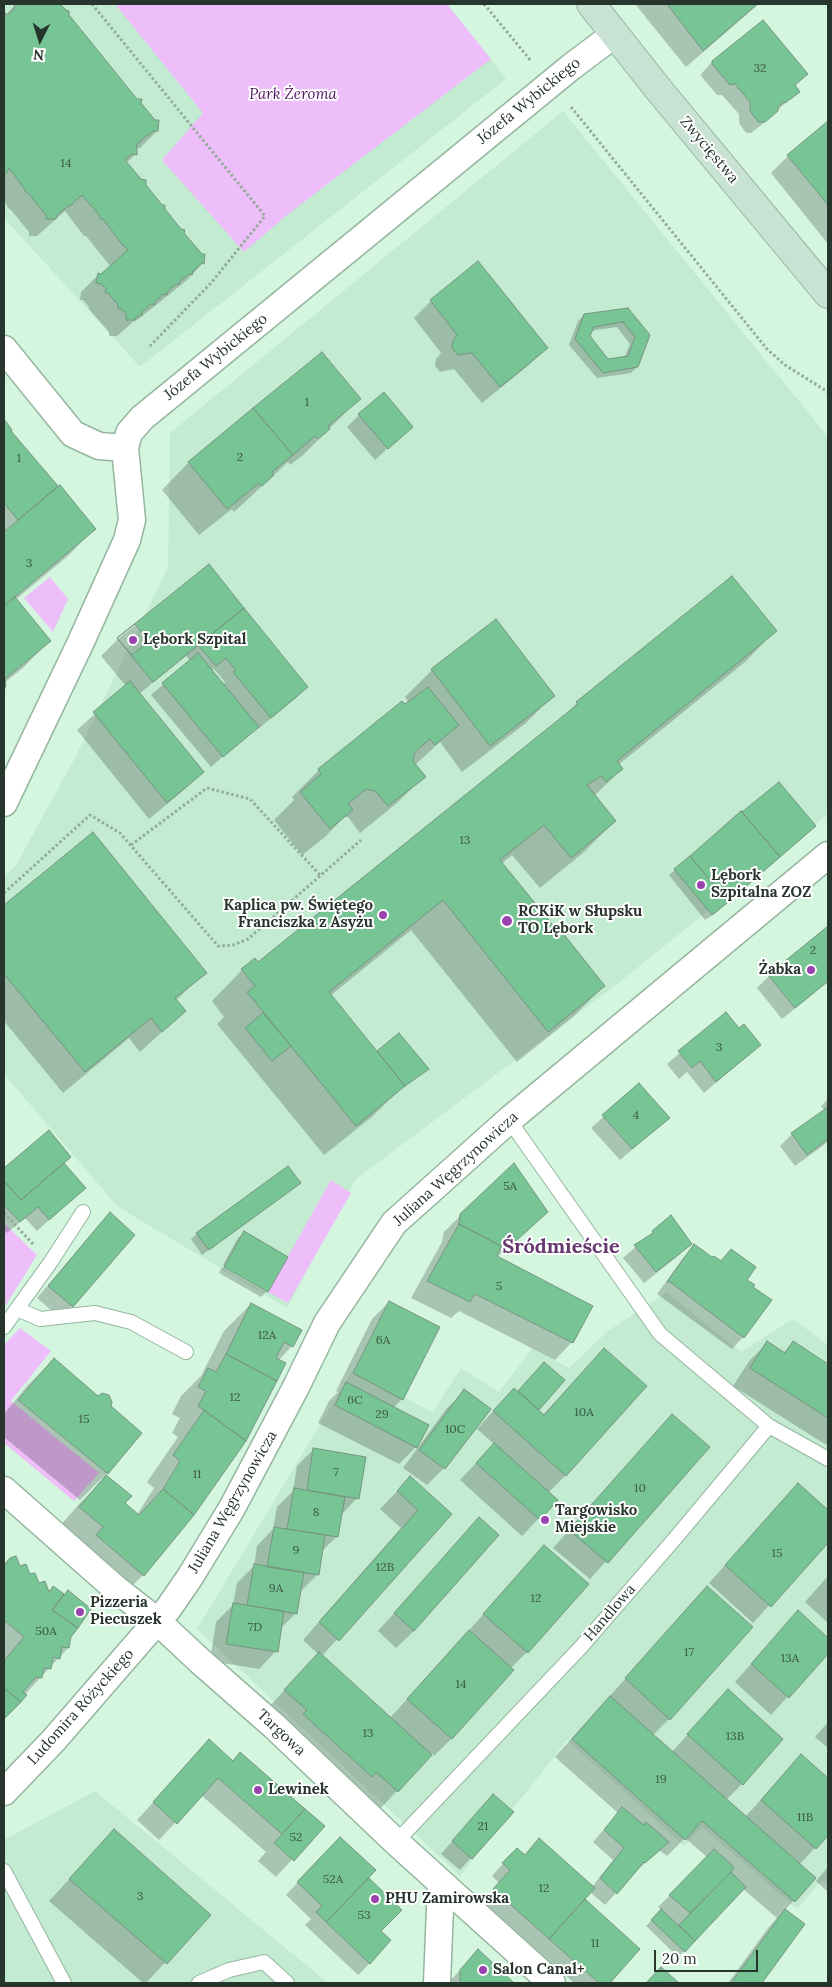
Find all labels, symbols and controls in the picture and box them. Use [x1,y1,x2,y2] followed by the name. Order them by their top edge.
[15,15,65,65] north arrow
[33,46,45,64] text: N
[474,54,584,148] street label: Józefa Wybickiego
[753,62,767,76] house number: 32
[249,86,337,104] park label: Park Żeroma
[676,113,742,187] street label: Zwycięstwa
[61,157,71,171] house number: 14
[161,310,271,404] street label: Józefa Wybickiego
[305,396,309,410] house number: 1
[237,451,243,465] house number: 2
[17,452,21,466] house number: 1
[26,557,32,571] house number: 3
[143,631,246,649] place label: Lębork Szpital
[127,634,139,646] marker: Lębork Szpital
[459,834,471,848] house number: 13
[711,867,811,902] place label: Lębork Szpitalna ZOZ
[695,879,707,891] marker: Lębork Szpitalna ZOZ
[224,897,373,932] place label: Kaplica pw. Świętego Franciszka z Asyżu
[518,903,642,938] place label: RCKiK w Słupsku TO Lębork
[377,909,389,921] marker: Kaplica pw. Świętego Franciszka z Asyżu
[500,914,514,928] marker: RCKiK w Słupsku TO Lębork
[810,944,816,958] house number: 2
[759,961,801,979] place label: Żabka
[805,964,817,976] marker: Żabka
[716,1041,722,1055] house number: 3
[390,1108,522,1230] street label: Juliana Węgrzynowicza
[633,1109,639,1123] house number: 4
[503,1180,517,1194] house number: 5A
[502,1235,620,1259] district label: Śródmieście
[496,1280,502,1294] house number: 5
[258,1329,276,1343] house number: 12A
[376,1334,390,1348] house number: 6A
[230,1391,240,1405] house number: 12
[347,1394,363,1408] house number: 6C
[574,1406,594,1420] house number: 10A
[375,1408,389,1422] house number: 29
[79,1413,89,1427] house number: 15
[445,1423,465,1437] house number: 10C
[185,1428,281,1576] street label: Juliana Węgrzynowicza
[333,1466,339,1480] house number: 7
[193,1468,201,1482] house number: 11
[634,1482,646,1496] house number: 10
[555,1502,637,1537] place label: Targowisko Miejskie
[313,1506,319,1520] house number: 8
[539,1514,551,1526] marker: Targowisko Miejskie
[293,1544,299,1558] house number: 9
[772,1547,782,1561] house number: 15
[376,1561,394,1575] house number: 12B
[580,1581,640,1645] street label: Handlowa
[269,1582,283,1596] house number: 9A
[531,1592,541,1606] house number: 12
[90,1594,162,1629] place label: Pizzeria Piecuszek
[74,1606,86,1618] marker: Pizzeria Piecuszek
[248,1621,262,1635] house number: 7D
[35,1625,57,1639] house number: 50A
[24,1645,138,1769] street label: Ludomira Różyckiego
[684,1646,694,1660] house number: 17
[781,1652,799,1666] house number: 13A
[456,1678,466,1692] house number: 14
[253,1706,309,1760] street label: Targowa
[362,1727,374,1741] house number: 13
[726,1730,744,1744] house number: 13B
[655,1773,667,1787] house number: 19
[268,1781,329,1799] place label: Lewinek
[252,1784,264,1796] marker: Lewinek
[797,1811,813,1825] house number: 11B
[478,1820,488,1834] house number: 21
[290,1831,302,1845] house number: 52
[323,1873,343,1887] house number: 52A
[539,1882,549,1896] house number: 12
[137,1890,143,1904] house number: 3
[385,1890,509,1908] place label: PHU Zamirowska
[369,1893,381,1905] marker: PHU Zamirowska
[357,1909,371,1923] house number: 53
[591,1937,599,1951] house number: 11
[657,1940,761,1972] scale bar
[662,1949,697,1968] text: 20 m
[493,1961,585,1979] place label: Salon Canal+
[477,1964,489,1976] marker: Salon Canal+

